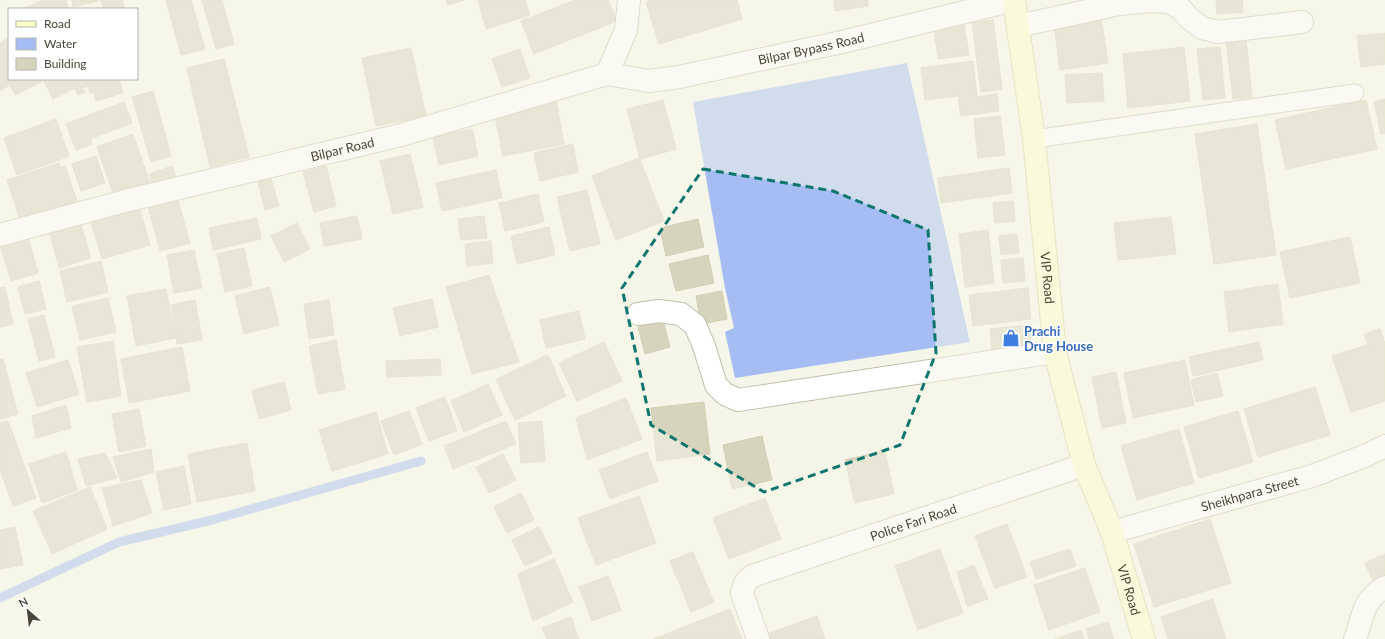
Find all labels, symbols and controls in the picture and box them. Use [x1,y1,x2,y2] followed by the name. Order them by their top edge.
[8,8,138,80] legend
[44,16,71,31] text: Road
[757,29,866,68] street label: Bilpar Bypass Road
[44,36,77,51] text: Water
[44,56,87,71] text: Building
[309,134,376,164] street label: Bilpar Road
[1037,251,1058,305] street label: VIP Road
[1024,323,1093,354] place label: Prachi Drug House
[1001,328,1021,348] shop icon: Prachi Drug House
[1199,472,1301,515] street label: Sheikhpara Street
[868,500,959,544] street label: Police Fari Road
[1114,562,1144,617] street label: VIP Road
[8,591,48,631] north arrow
[16,594,30,609] text: N

